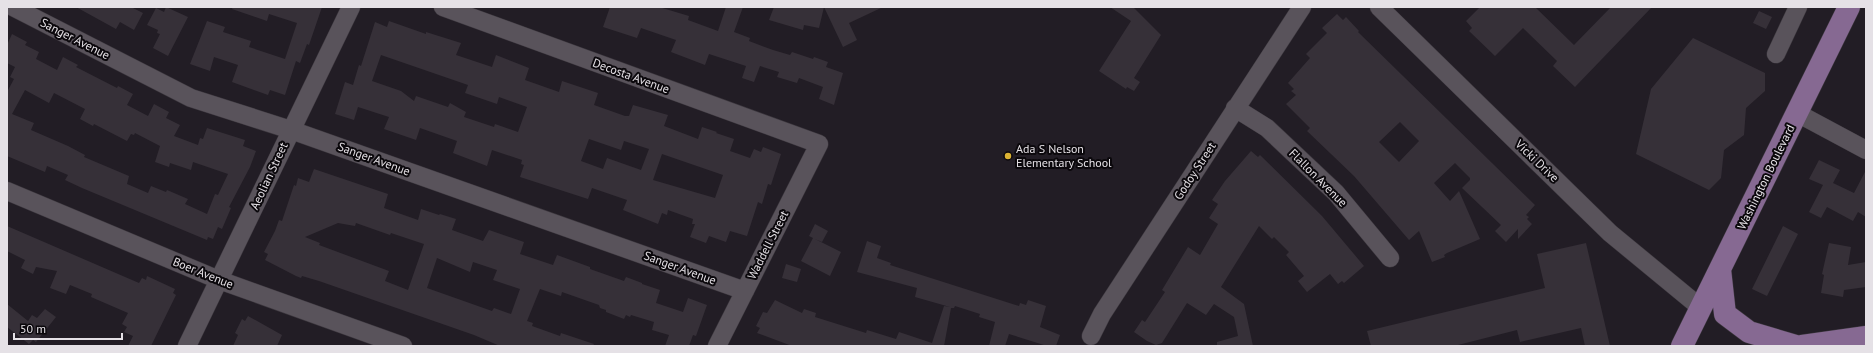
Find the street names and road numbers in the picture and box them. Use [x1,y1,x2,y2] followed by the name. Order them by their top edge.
[38,15,112,62] street label: Sanger Avenue
[591,55,672,96] street label: Decosta Avenue
[1734,122,1797,232] street label: Washington Boulevard
[1512,136,1562,185] street label: Vicki Drive
[336,139,412,179] street label: Sanger Avenue
[1170,139,1219,202] street label: Godoy Street
[246,140,291,212] street label: Aeolian Street
[1286,145,1351,210] street label: Flallon Avenue
[744,208,791,282] street label: Waddell Street
[642,248,718,288] street label: Sanger Avenue
[171,254,236,291] street label: Boer Avenue

